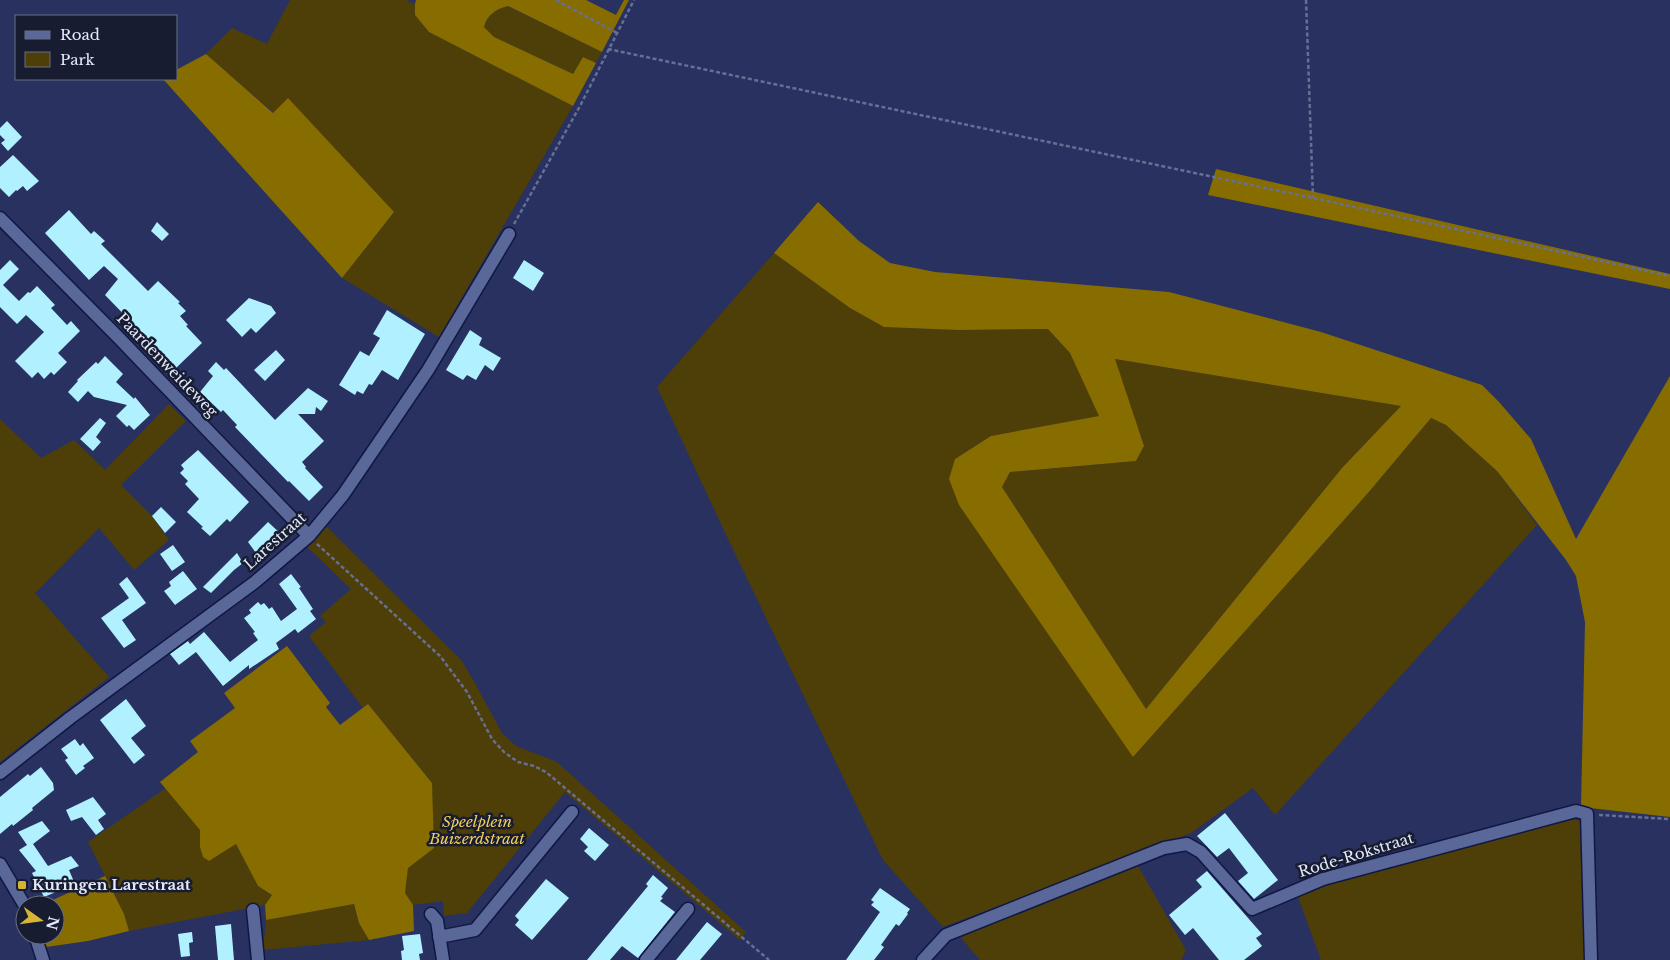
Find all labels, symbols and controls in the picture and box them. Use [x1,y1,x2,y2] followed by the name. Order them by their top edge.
[15,15,178,80] legend
[60,25,100,44] text: Road
[60,50,96,69] text: Park
[113,309,223,421] street label: Paardenweideweg
[240,508,310,573] street label: Larestraat
[428,812,525,848] park label: Speelplein Buizerdstraat
[1296,828,1416,881] street label: Rode-Rokstraat
[32,875,191,894] place label: Kuringen Larestraat
[16,879,28,891] marker: Kuringen Larestraat
[15,895,65,945] north arrow
[42,915,63,932] text: N

